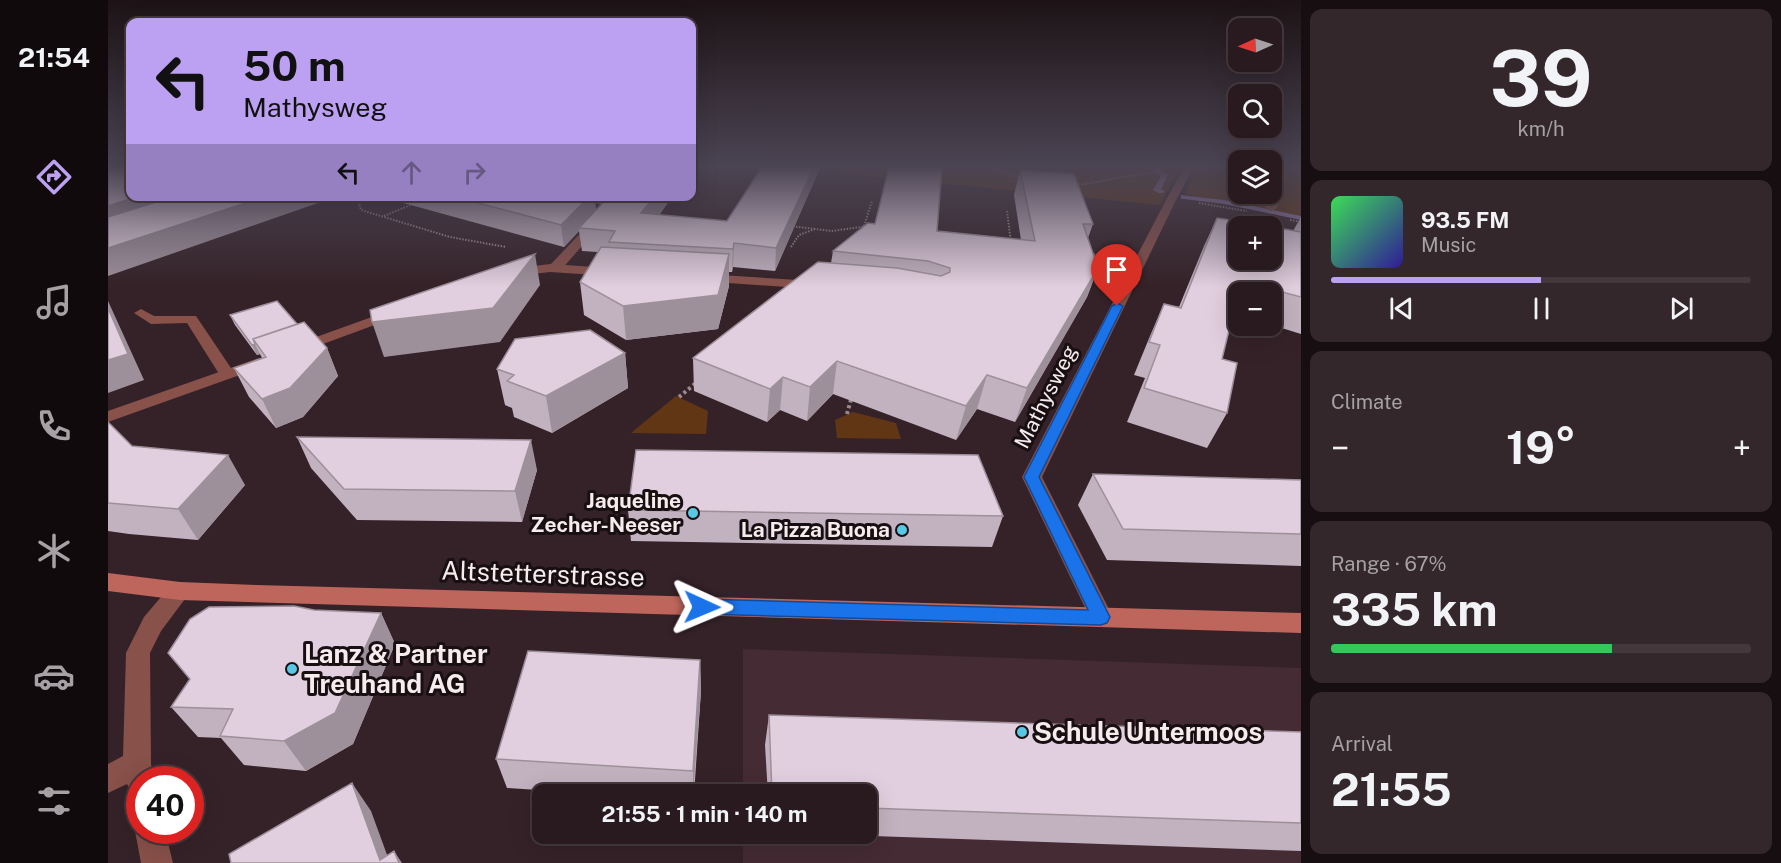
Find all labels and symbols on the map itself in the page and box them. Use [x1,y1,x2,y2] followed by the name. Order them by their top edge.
[1228,18,1282,72] north arrow
[1091,244,1142,306] pin
[1009,341,1082,452] street label: Mathysweg
[531,488,681,537] place label: Jaqueline Zecher-Neeser
[686,506,700,520] marker: Jaqueline Zecher-Neeser
[741,517,890,542] place label: La Pizza Buona
[895,523,909,537] marker: La Pizza Buona
[441,554,645,593] street label: Altstetterstrasse
[670,575,734,639] position arrow
[304,638,488,699] place label: Lanz & Partner Treuhand AG
[285,662,299,676] marker: Lanz & Partner Treuhand AG
[1034,716,1262,747] place label: Schule Untermoos
[1015,725,1029,739] marker: Schule Untermoos
[126,766,204,844] speed limit sign: 40

